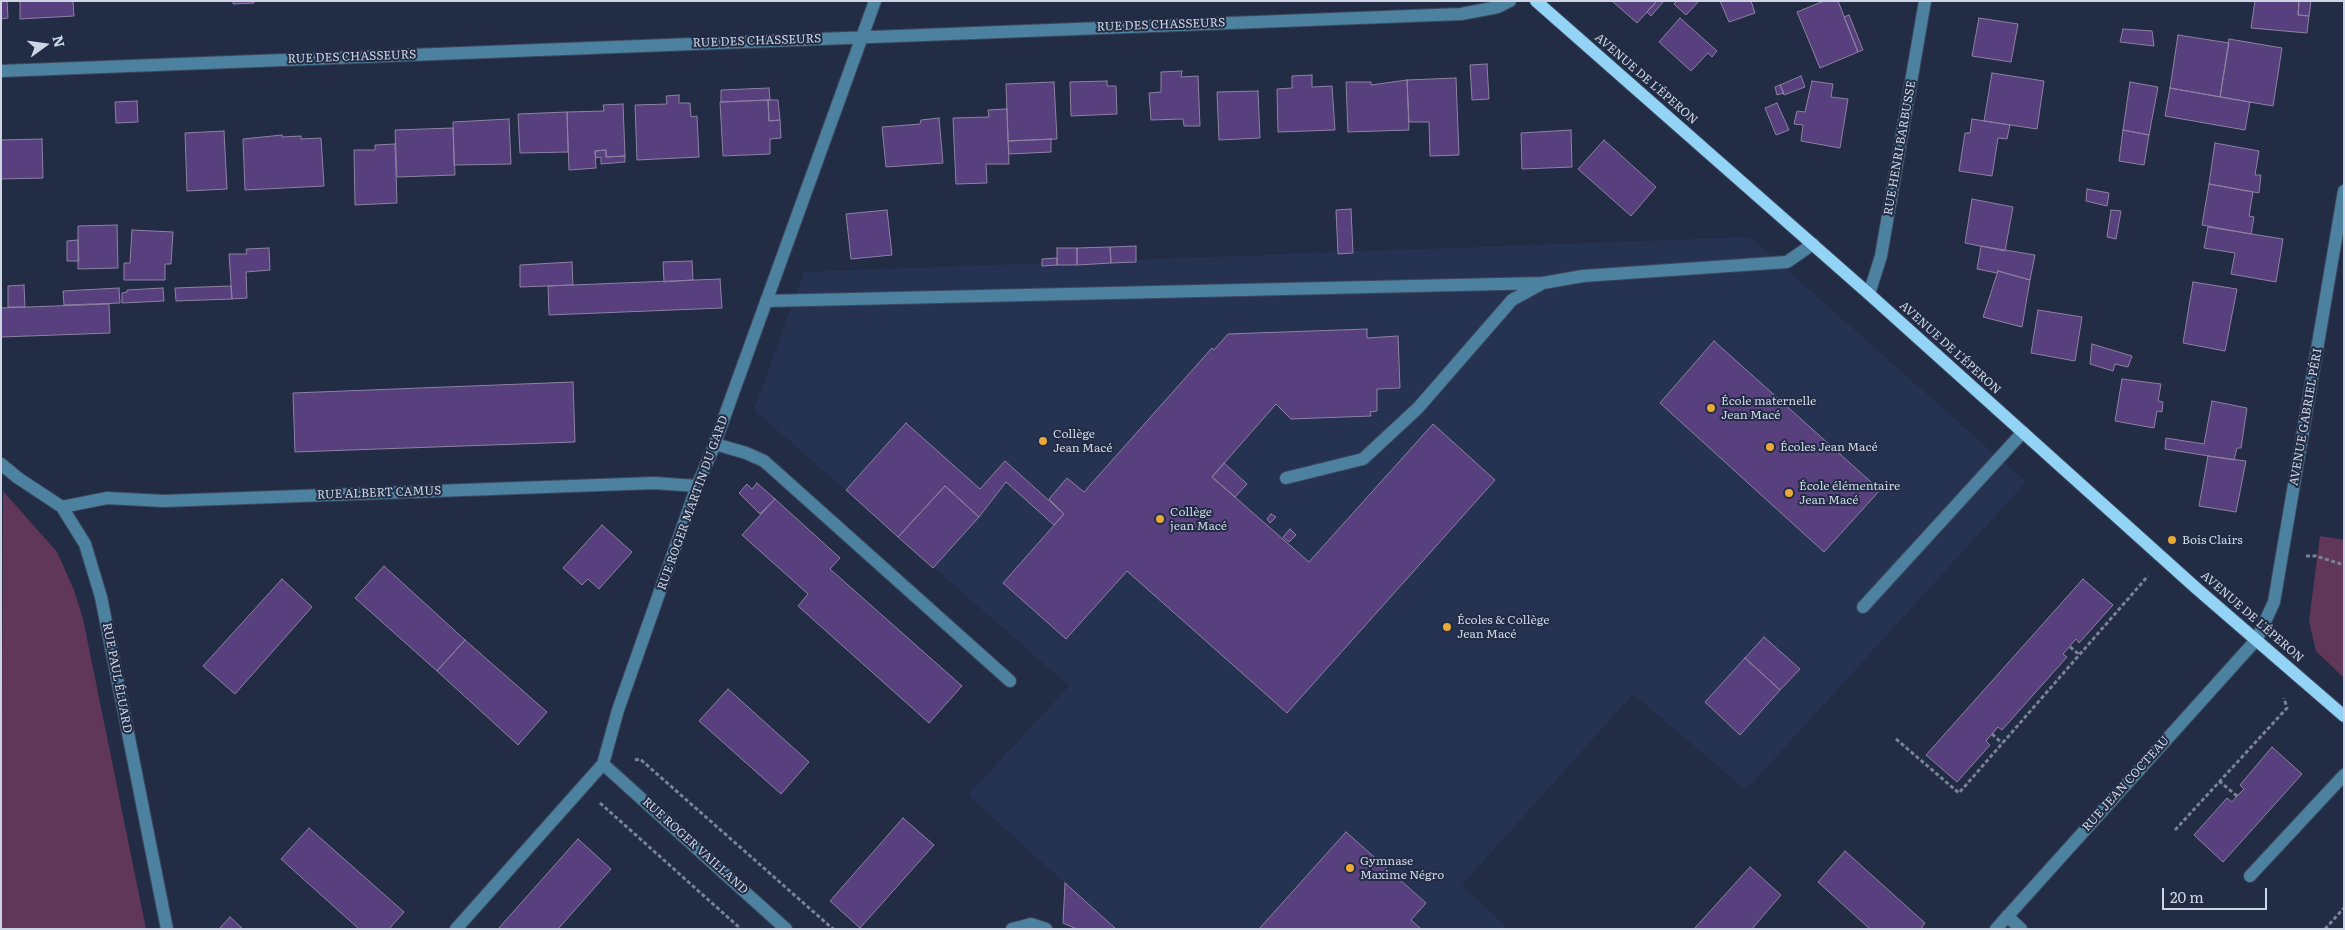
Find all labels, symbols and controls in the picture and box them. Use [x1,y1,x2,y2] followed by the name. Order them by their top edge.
[1096,16,1226,34] street label: RUE DES CHASSEURS
[20,20,70,70] north arrow
[1592,30,1700,128] street label: AVENUE DE L'ÉPERON
[692,32,822,50] street label: RUE DES CHASSEURS
[48,33,71,49] text: N
[287,48,417,66] street label: RUE DES CHASSEURS
[1881,80,1919,216] street label: RUE HENRI BARBUSSE
[1896,299,2004,397] street label: AVENUE DE L'ÉPERON
[2287,347,2325,487] street label: AVENUE GABRIEL PÉRI
[1721,394,1816,422] place label: École maternelle Jean Macé
[1705,402,1717,414] marker: École maternelle Jean Macé
[655,414,731,592] street label: RUE ROGER MARTIN DU GARD
[1053,427,1112,455] place label: Collège Jean Macé
[1037,435,1049,447] marker: Collège Jean Macé
[1780,440,1878,454] place label: Écoles Jean Macé
[1764,441,1776,453] marker: Écoles Jean Macé
[1799,479,1900,507] place label: École élémentaire Jean Macé
[317,484,441,502] street label: RUE ALBERT CAMUS
[1783,487,1795,499] marker: École élémentaire Jean Macé
[1170,505,1227,533] place label: Collège jean Macé
[1154,513,1166,525] marker: Collège jean Macé
[2182,533,2243,547] place label: Bois Clairs
[2166,534,2178,546] marker: Bois Clairs
[2198,568,2306,666] street label: AVENUE DE L'ÉPERON
[1457,613,1549,641] place label: Écoles & Collège Jean Macé
[1441,621,1453,633] marker: Écoles & Collège Jean Macé
[99,622,135,734] street label: RUE PAUL ÉLUARD
[2079,733,2173,835] street label: RUE JEAN COCTEAU
[639,795,751,897] street label: RUE ROGER VAILLAND
[1360,854,1444,882] place label: Gymnase Maxime Négro
[1344,862,1356,874] marker: Gymnase Maxime Négro
[2165,878,2270,910] scale bar
[2170,885,2204,908] text: 20 m

